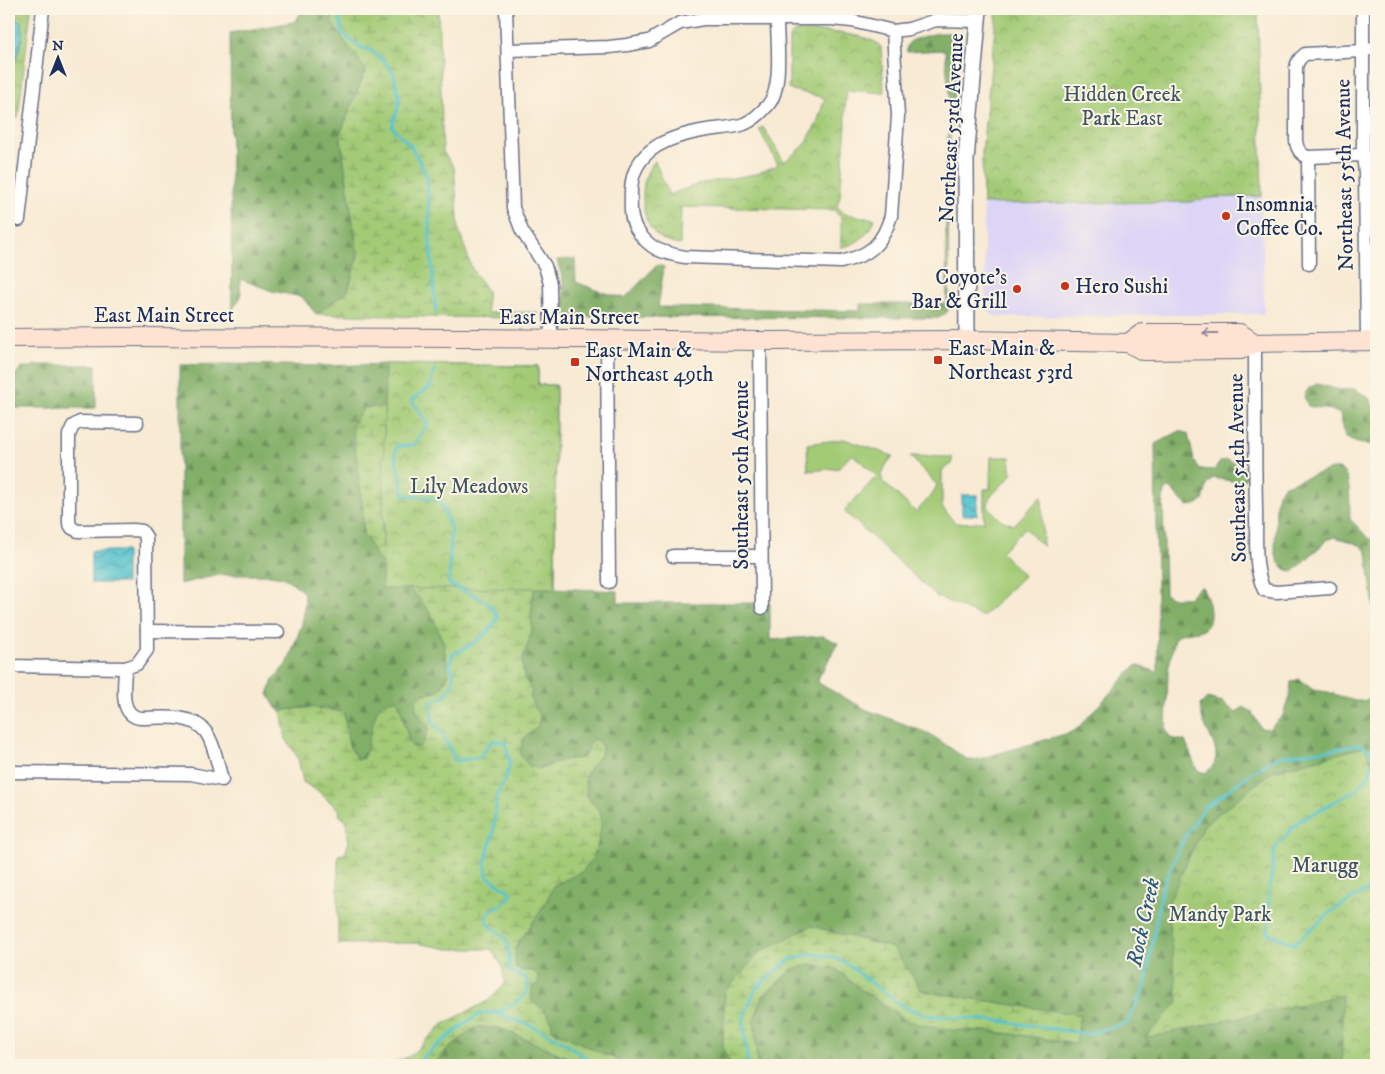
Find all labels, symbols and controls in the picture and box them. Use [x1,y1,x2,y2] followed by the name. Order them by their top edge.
[32,32,82,82] north arrow
[934,32,970,224] street label: Northeast 53rd Avenue
[52,37,64,55] text: N
[1330,78,1360,271] street label: Northeast 55th Avenue
[1063,82,1181,132] park label: Hidden Creek Park East
[1236,192,1323,242] place label: Insomnia Coffee Co.
[1220,210,1232,222] marker: Insomnia Coffee Co.
[911,265,1008,315] place label: Coyote's Bar & Grill
[1075,274,1168,300] place label: Hero Sushi
[1059,280,1071,292] marker: Hero Sushi
[1011,283,1023,295] marker: Coyote's Bar & Grill
[94,303,235,329] street label: East Main Street
[499,305,640,331] street label: East Main Street
[1202,328,1218,338] one-way arrow
[948,336,1073,386] place label: East Main & Northeast 53rd
[585,338,714,388] place label: East Main & Northeast 49th
[932,354,944,366] marker: East Main & Northeast 53rd
[569,356,581,368] marker: East Main & Northeast 49th
[1223,373,1253,563] street label: Southeast 54th Avenue
[729,380,755,570] street label: Southeast 50th Avenue
[410,474,528,500] park label: Lily Meadows
[1292,853,1359,879] park label: Marugg
[1121,875,1166,970] water label: Rock Creek
[1168,902,1272,928] park label: Mandy Park

